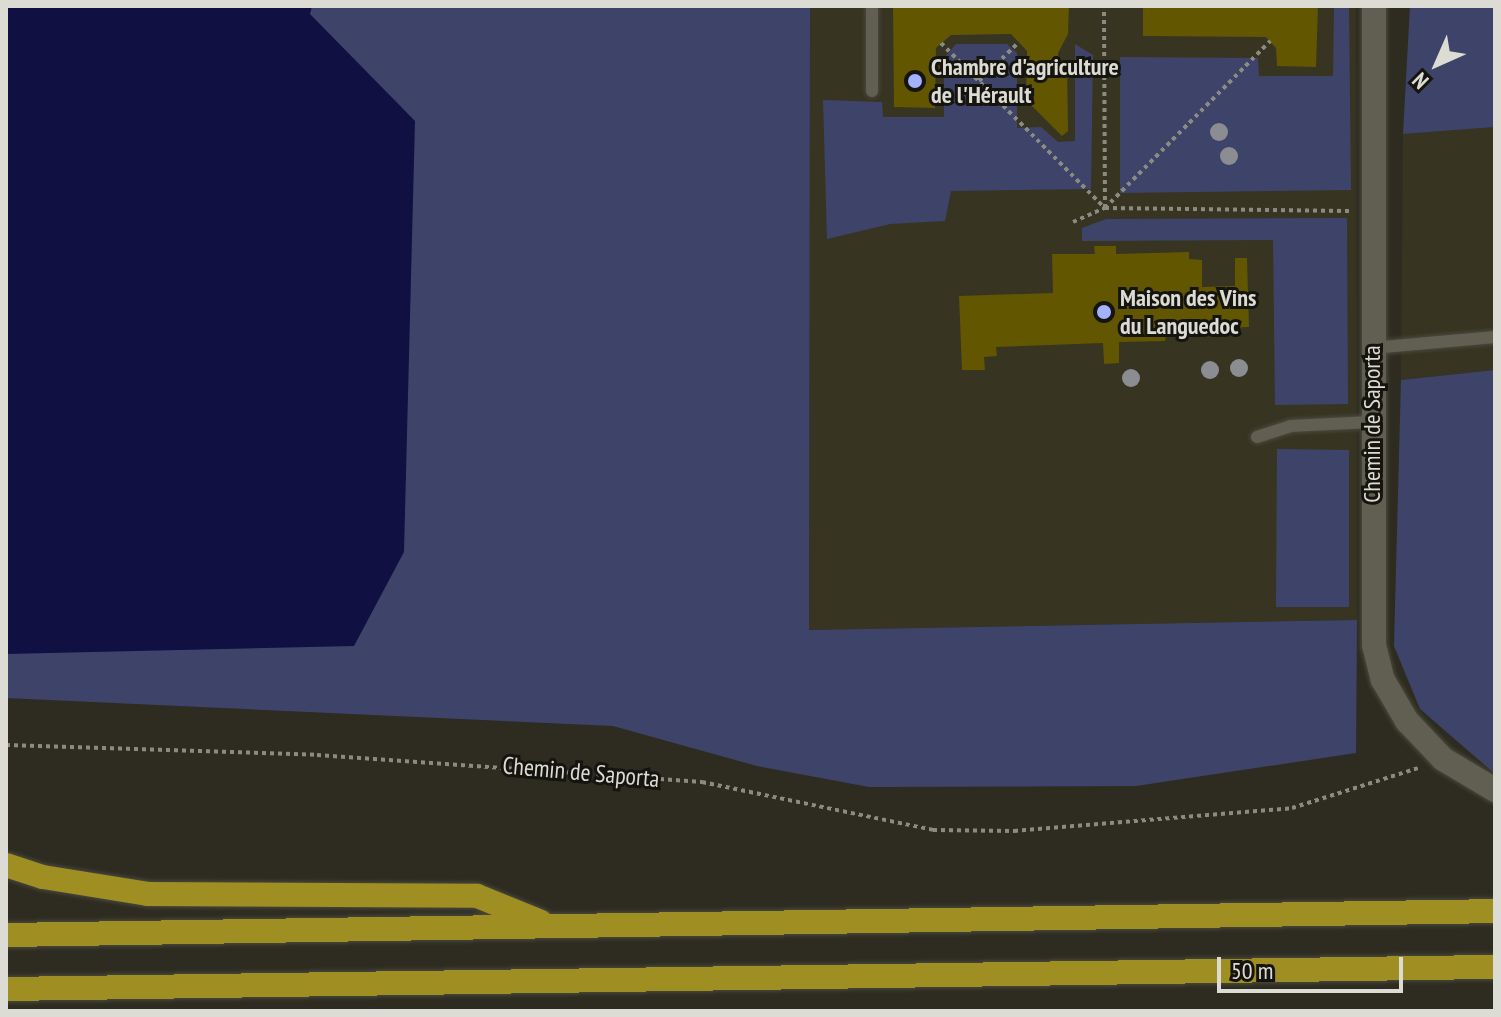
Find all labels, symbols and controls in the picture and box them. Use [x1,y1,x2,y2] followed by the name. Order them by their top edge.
[1397,24,1477,104] north arrow
[931,53,1119,109] place label: Chambre d'agriculture de l'Hérault
[1406,67,1434,95] text: N
[906,72,924,90] marker: Chambre d'agriculture de l'Hérault
[1120,284,1257,340] place label: Maison des Vins du Languedoc
[1095,303,1113,321] marker: Maison des Vins du Languedoc
[1358,345,1386,503] street label: Chemin de Saporta
[501,751,661,793] street label: Chemin de Saporta
[1221,941,1407,991] scale bar
[1231,955,1273,986] text: 50 m

